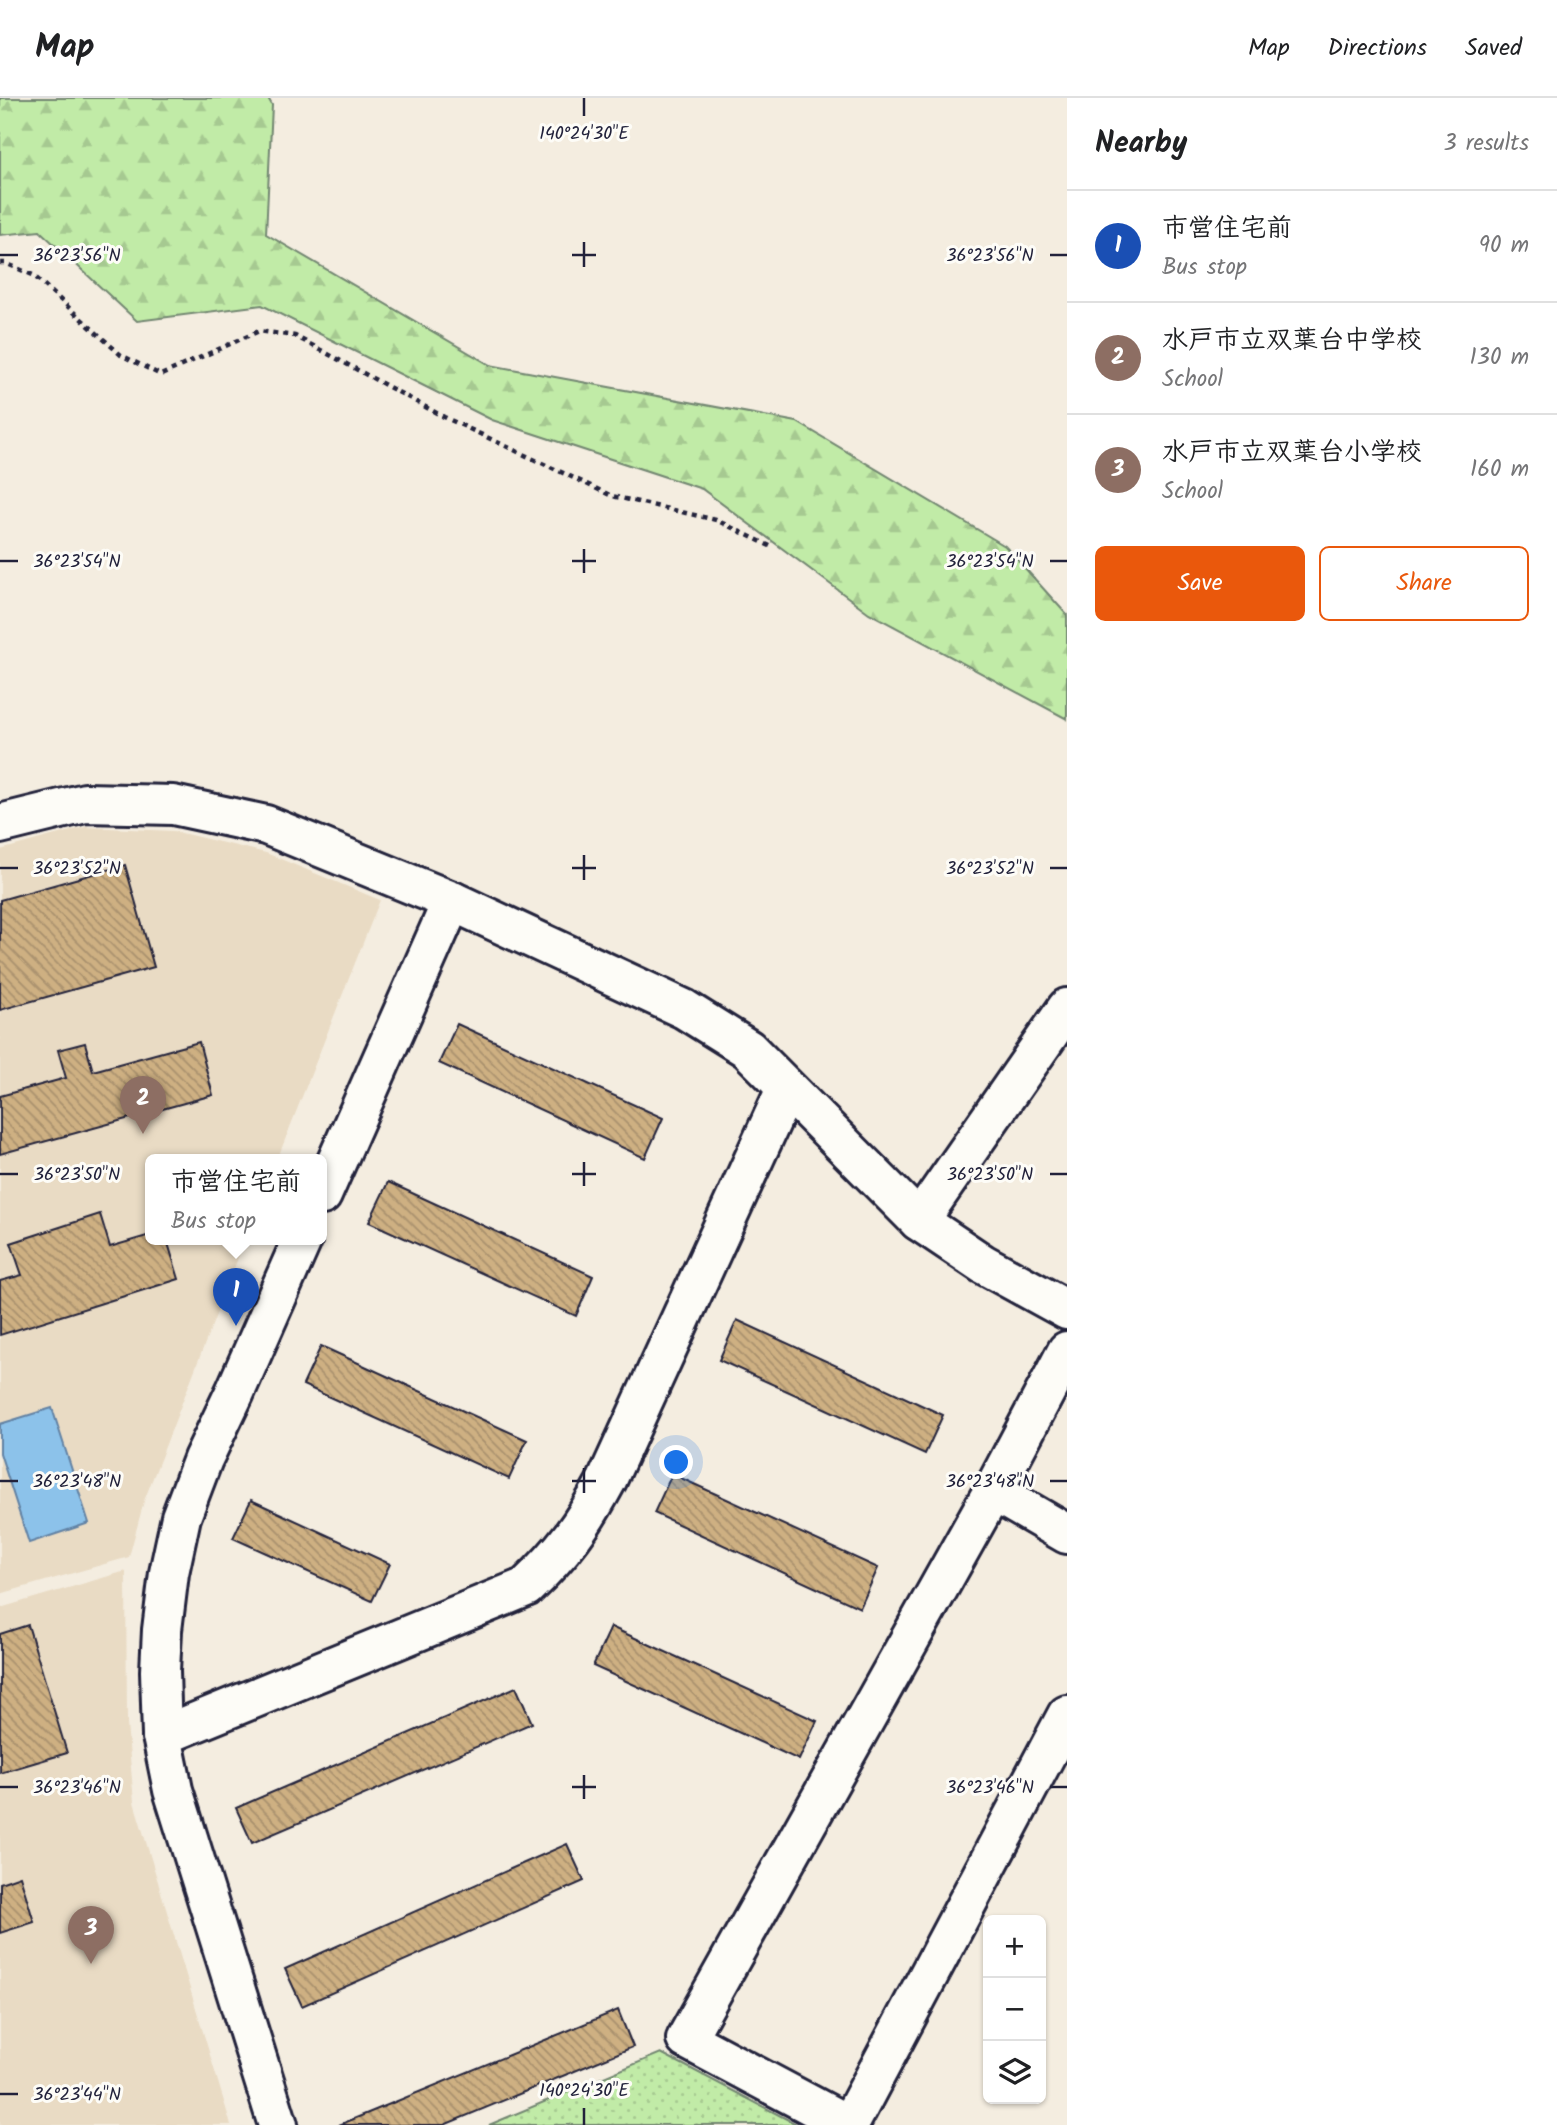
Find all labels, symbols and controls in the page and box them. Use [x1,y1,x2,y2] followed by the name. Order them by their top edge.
[35,22,95,75] text: Map
[1248,29,1290,68] text: Map
[1328,29,1427,68] text: Directions
[1465,29,1522,68] text: Saved
[539,120,629,149] text: 140°24'30"E
[1095,120,1187,168] text: Nearby
[1443,126,1529,162] text: 3 results
[1162,208,1292,250] text: 市営住宅前
[1115,228,1121,264] text: 1
[1479,228,1529,264] text: 90 m
[33,242,121,271] text: 36°23'56"N
[946,242,1034,271] text: 36°23'56"N
[1162,250,1247,286] text: Bus stop
[1162,320,1422,362] text: 水戸市立双葉台中学校
[1111,340,1125,376] text: 2
[1470,340,1529,376] text: 130 m
[1162,362,1223,398] text: School
[1162,432,1422,474] text: 水戸市立双葉台小学校
[1112,452,1124,488] text: 3
[1470,452,1529,488] text: 160 m
[1162,474,1223,510] text: School
[1095,546,1305,621] button: Save
[1319,546,1529,621] button: Share
[33,548,121,577] text: 36°23'54"N
[946,548,1034,577] text: 36°23'54"N
[33,855,121,884] text: 36°23'52"N
[946,855,1034,884] text: 36°23'52"N
[120,1076,166,1134] pin: 2
[145,1154,327,1245] popup
[34,1161,120,1190] text: 36°23'50"N
[947,1161,1033,1190] text: 36°23'50"N
[171,1162,301,1204] text: 市営住宅前
[171,1204,256,1240] text: Bus stop
[213,1268,259,1326] pin: 1
[659,1445,693,1479] your location
[33,1468,121,1497] text: 36°23'48"N
[946,1468,1034,1497] text: 36°23'48"N
[33,1774,121,1803] text: 36°23'46"N
[946,1774,1034,1803] text: 36°23'46"N
[68,1906,114,1964] pin: 3
[983,1915,1046,2104] map controls
[983,1915,1046,1978] button: +
[983,1978,1046,2041] button: −
[983,2041,1046,2104] button: layers
[539,2077,629,2106] text: 140°24'30"E
[33,2081,121,2110] text: 36°23'44"N

